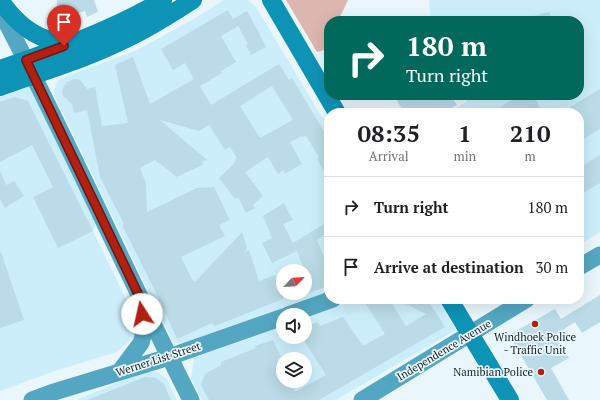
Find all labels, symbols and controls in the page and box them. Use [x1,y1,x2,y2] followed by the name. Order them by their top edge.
[47,5,81,46] pin
[53,11,75,33] icon: arrive
[406,27,487,64] text: 180 m
[340,32,392,84] icon: right
[406,63,488,87] text: Turn right
[357,117,420,149] text: 08:35
[458,117,472,149] text: 1
[510,117,550,149] text: 210
[369,147,409,165] text: Arrival
[453,147,476,165] text: min
[525,147,536,165] text: m
[340,196,362,218] icon: right
[374,197,449,217] text: Turn right
[527,197,568,217] text: 180 m
[340,256,362,278] icon: arrive
[374,257,524,277] text: Arrive at destination
[536,257,568,277] text: 30 m
[276,264,312,300] north arrow
[276,264,312,388] map controls
[121,293,163,335] position arrow
[276,308,312,344] button: sound
[394,316,494,384] street label: Independence Avenue
[530,319,540,329] marker: Windhoek Police - Traffic Unit
[494,330,576,357] place label: Windhoek Police - Traffic Unit
[114,339,202,379] street label: Werner List Street
[276,352,312,388] button: layers
[453,365,533,379] place label: Namibian Police
[536,367,546,377] marker: Namibian Police

